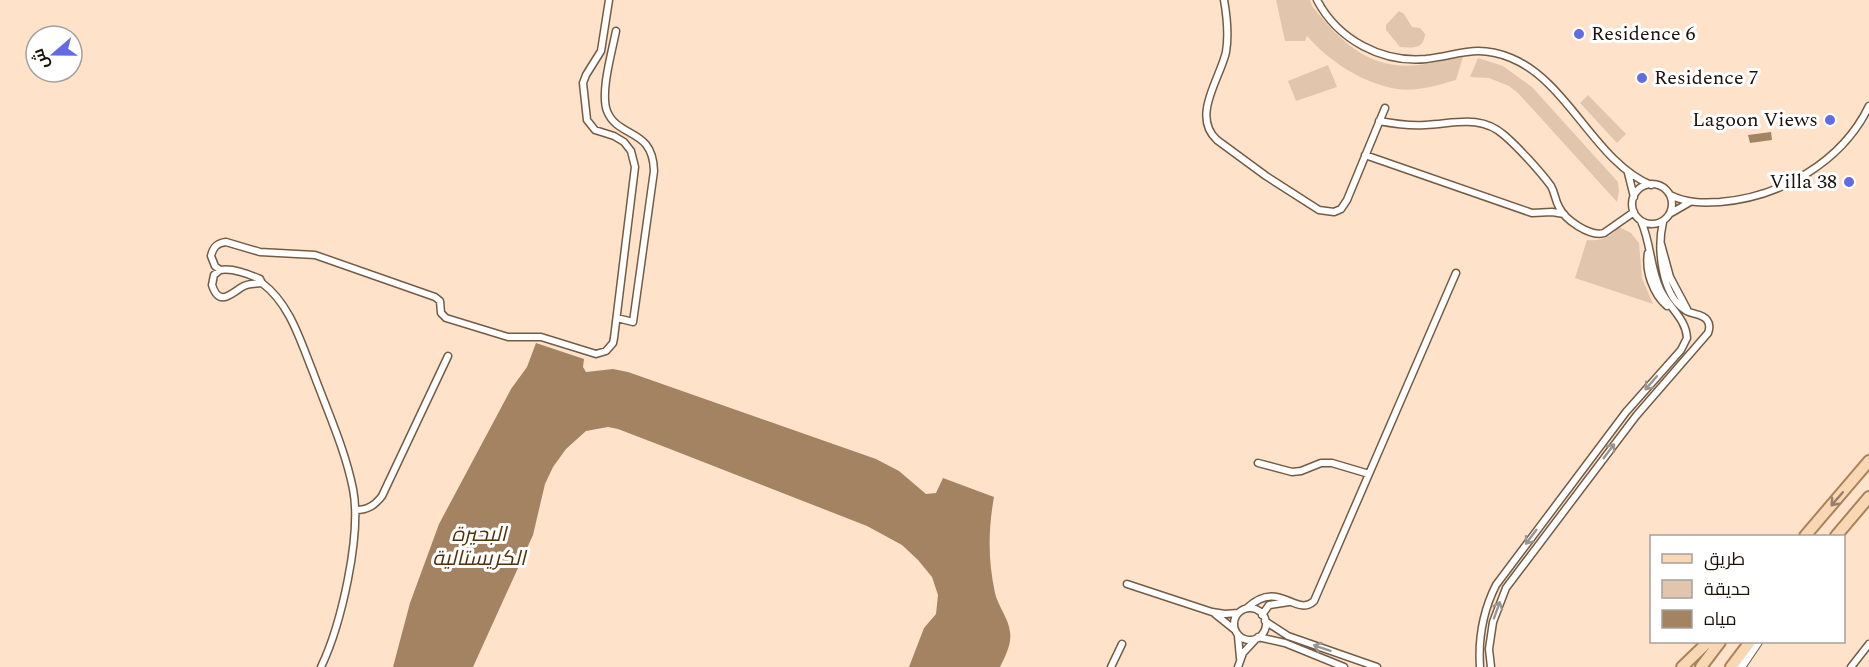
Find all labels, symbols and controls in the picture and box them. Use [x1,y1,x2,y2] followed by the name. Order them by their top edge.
[1591,19,1696,49] place label: Residence 6
[24,24,84,84] north arrow
[1572,27,1586,41] marker: Residence 6
[26,45,56,73] text: ش
[1654,63,1759,93] place label: Residence 7
[1635,71,1649,85] marker: Residence 7
[1692,105,1818,135] place label: Lagoon Views
[1823,113,1837,127] marker: Lagoon Views
[1769,167,1837,197] place label: Villa 38
[1842,175,1856,189] marker: Villa 38
[1644,375,1657,391] one-way arrow
[1603,443,1616,459] one-way arrow
[1830,491,1843,507] one-way arrow
[432,519,528,575] water label: البحيرة الكريستالية
[1525,529,1538,545] one-way arrow
[1650,535,1845,643] legend
[1704,546,1745,573] text: طريق
[1704,576,1750,603] text: حديقة
[1492,601,1503,619] one-way arrow
[1704,606,1737,633] text: مياه
[1313,642,1332,653] one-way arrow

